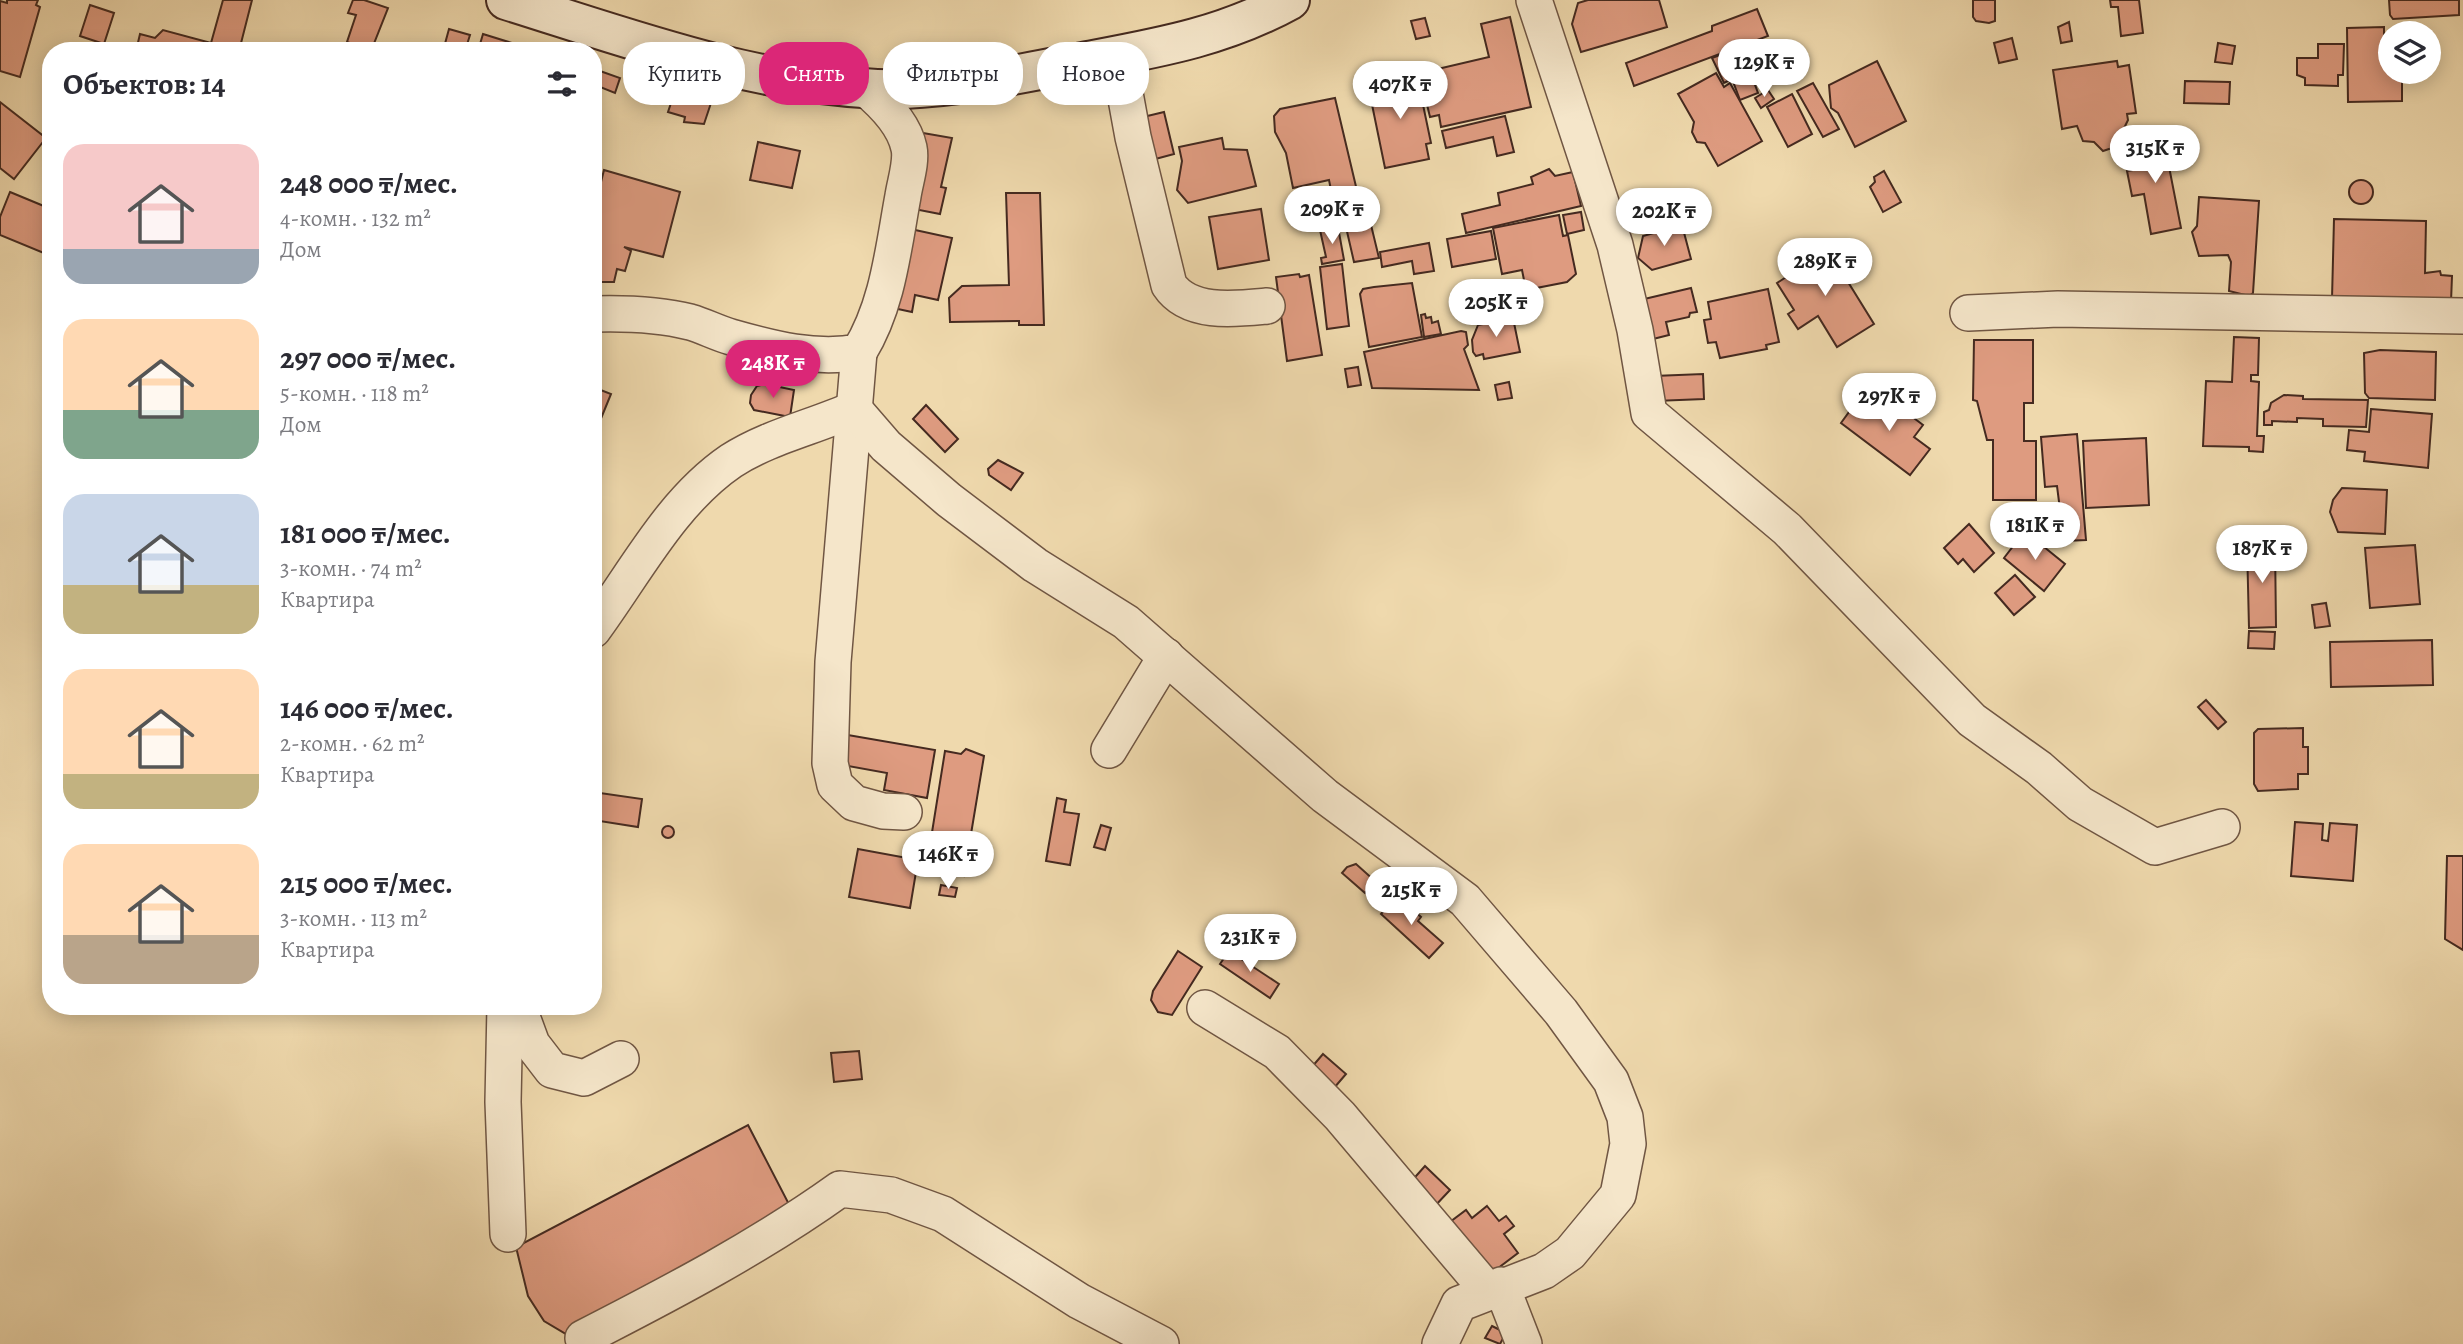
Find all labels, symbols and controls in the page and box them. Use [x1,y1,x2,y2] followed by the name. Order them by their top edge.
[2378,21,2441,84] map controls
[2378,21,2441,84] button: layers
[1707,40,1821,99] pin: 129K ₸
[623,42,745,105] chip: Купить
[759,42,869,105] chip: Снять
[883,42,1023,105] chip: Фильтры
[1037,42,1149,105] chip: Новое
[1734,46,1794,77] text: 129K ₸
[1343,61,1457,121] pin: 407K ₸
[63,64,225,104] text: Объектов: 14
[543,65,581,103] icon: filters
[1369,68,1431,99] text: 407K ₸
[2098,125,2212,185] pin: 315K ₸
[2126,132,2184,163] text: 315K ₸
[280,163,458,203] text: 248 000 ₸/мес.
[119,172,203,256] icon: home
[1275,187,1389,246] pin: 209K ₸
[1607,188,1721,248] pin: 202K ₸
[1300,193,1364,224] text: 209K ₸
[1632,195,1696,226] text: 202K ₸
[280,203,431,234] text: 4-комн. · 132 m²
[280,234,322,265] text: Дом
[1768,238,1882,298] pin: 289K ₸
[1793,245,1857,276] text: 289K ₸
[1439,280,1553,339] pin: 205K ₸
[1465,286,1527,317] text: 205K ₸
[280,338,456,378] text: 297 000 ₸/мес.
[716,340,830,400] pin: 248K ₸
[119,347,203,431] icon: home
[741,347,805,378] text: 248K ₸
[1832,374,1946,433] pin: 297K ₸
[280,378,429,409] text: 5-комн. · 118 m²
[1858,380,1920,411] text: 297K ₸
[280,409,322,440] text: Дом
[1978,503,2092,562] pin: 181K ₸
[2006,509,2064,540] text: 181K ₸
[280,513,451,553] text: 181 000 ₸/мес.
[119,522,203,606] icon: home
[2205,526,2319,585] pin: 187K ₸
[2232,532,2292,563] text: 187K ₸
[280,553,422,584] text: 3-комн. · 74 m²
[280,584,375,615] text: Квартира
[280,688,454,728] text: 146 000 ₸/мес.
[119,697,203,781] icon: home
[280,728,425,759] text: 2-комн. · 62 m²
[280,759,375,790] text: Квартира
[891,832,1005,891] pin: 146K ₸
[918,838,978,869] text: 146K ₸
[280,863,453,903] text: 215 000 ₸/мес.
[1354,867,1468,927] pin: 215K ₸
[119,872,203,956] icon: home
[1381,874,1441,905] text: 215K ₸
[280,903,427,934] text: 3-комн. · 113 m²
[1193,914,1307,974] pin: 231K ₸
[1220,921,1280,952] text: 231K ₸
[280,934,375,965] text: Квартира

